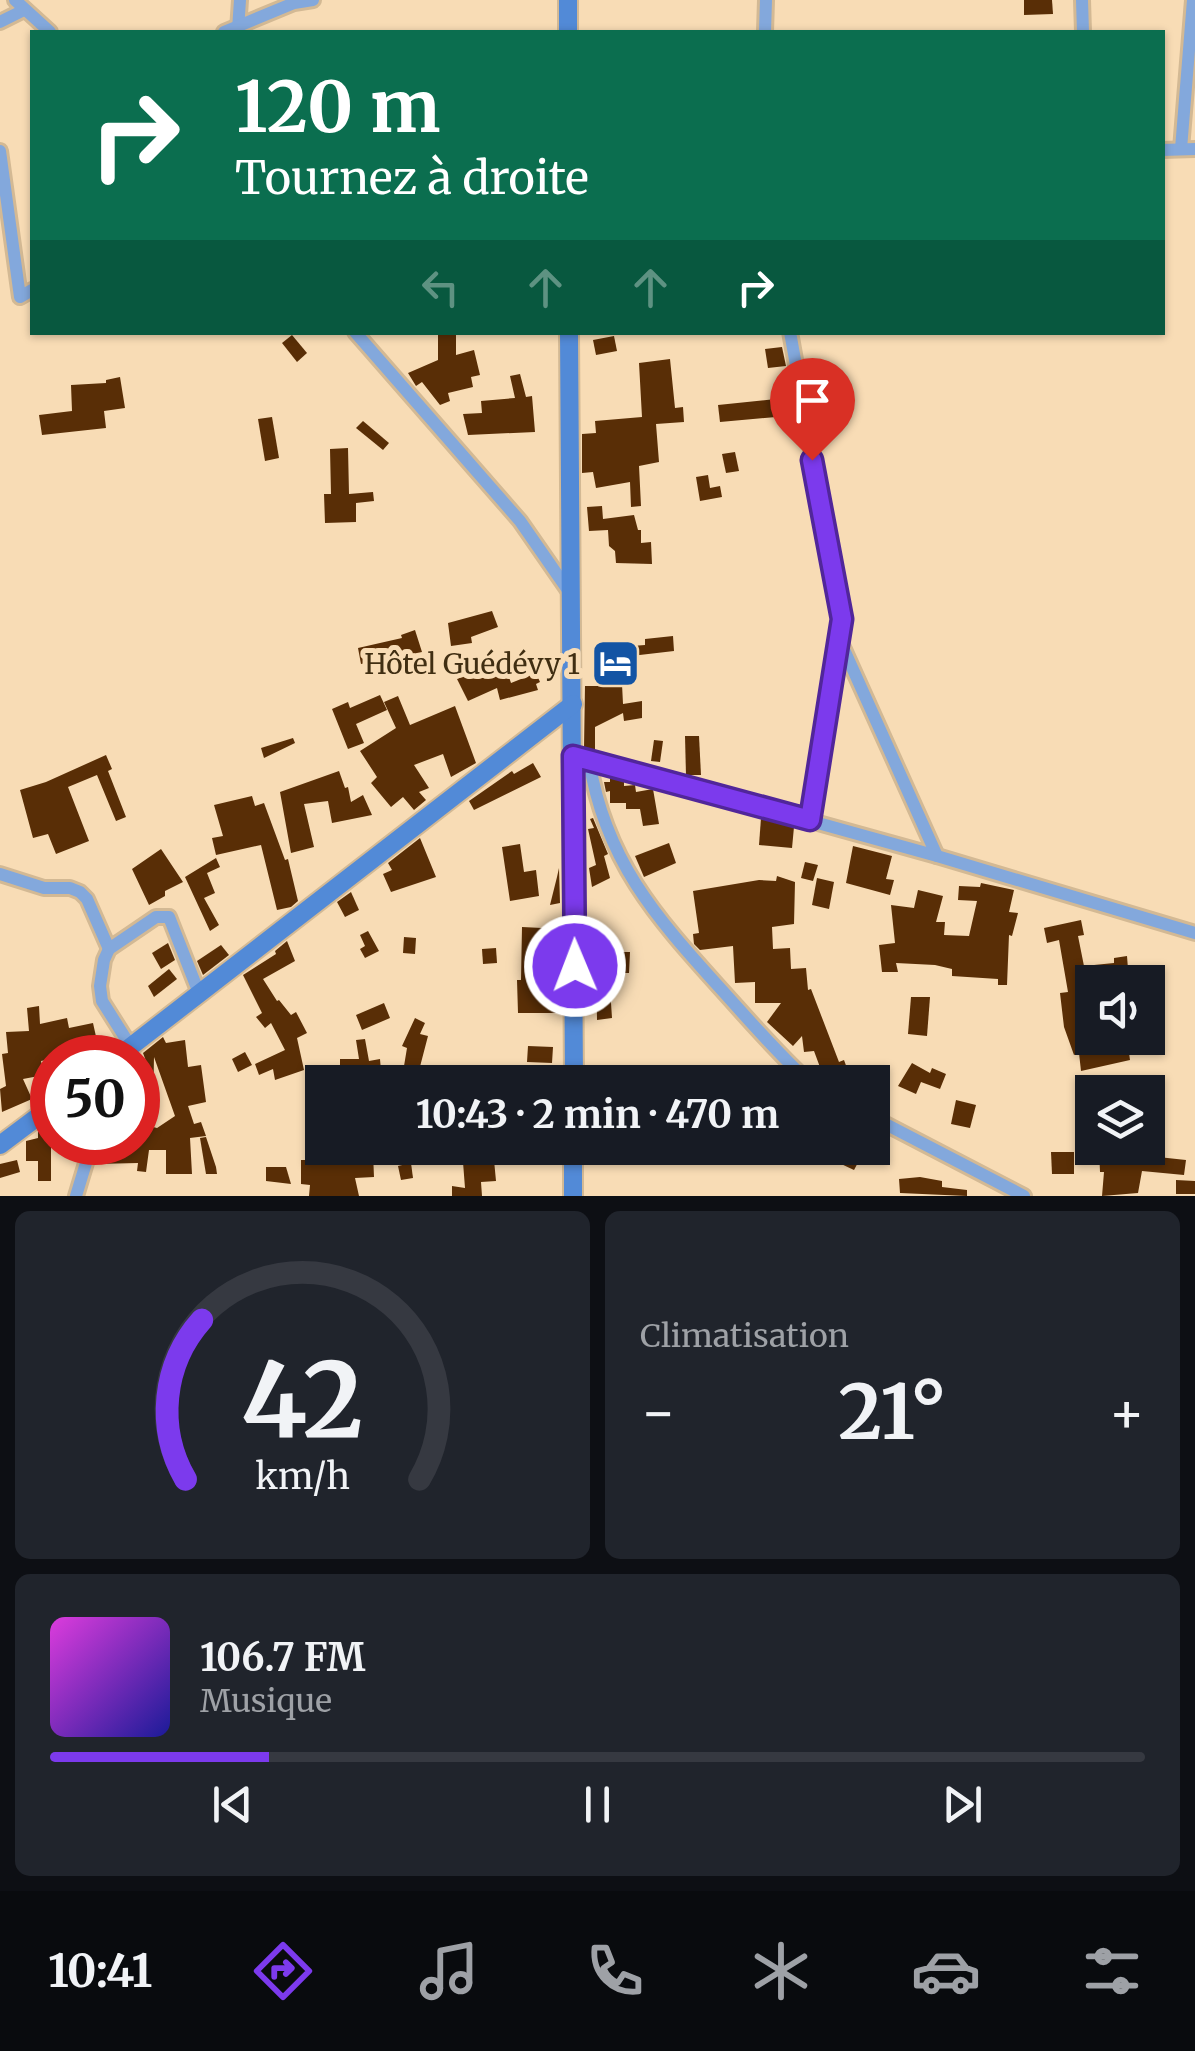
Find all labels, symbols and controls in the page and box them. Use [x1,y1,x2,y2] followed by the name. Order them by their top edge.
[235,63,440,151] text: 120 m
[70,70,200,200] icon: right
[235,150,589,206] text: Tournez à droite
[413,260,468,315] icon: left
[518,260,573,315] icon: ahead
[623,260,678,315] icon: ahead
[728,260,783,315] icon: right
[770,358,855,461] pin
[785,373,840,428] icon: arrive
[589,638,641,690] hotel icon: Hôtel Guédévy 1
[364,646,580,682] place label: Hôtel Guédévy 1
[523,914,627,1018] position arrow
[1075,965,1165,1165] map controls
[1075,965,1165,1055] button: sound
[30,1035,160,1165] speed limit sign: 50
[1075,1075,1165,1165] button: layers
[416,1091,779,1138] text: 10:43 · 2 min · 470 m
[640,1316,849,1356] text: Climatisation
[241,1335,364,1465] text: 42
[838,1365,947,1459] text: 21°
[640,1378,677,1447] text: −
[1108,1378,1145,1447] text: +
[255,1454,350,1499] text: km/h
[200,1634,366,1681] text: 106.7 FM
[200,1681,332,1721] text: Musique
[205,1777,260,1832] icon: previous
[570,1777,625,1832] icon: pause
[935,1777,990,1832] icon: next
[248,1936,318,2006] icon: directions
[414,1936,484,2006] icon: music
[580,1936,650,2006] icon: phone
[746,1936,816,2006] icon: climate
[911,1936,981,2006] icon: car
[1077,1936,1147,2006] icon: filters
[48,1943,152,1999] text: 10:41

